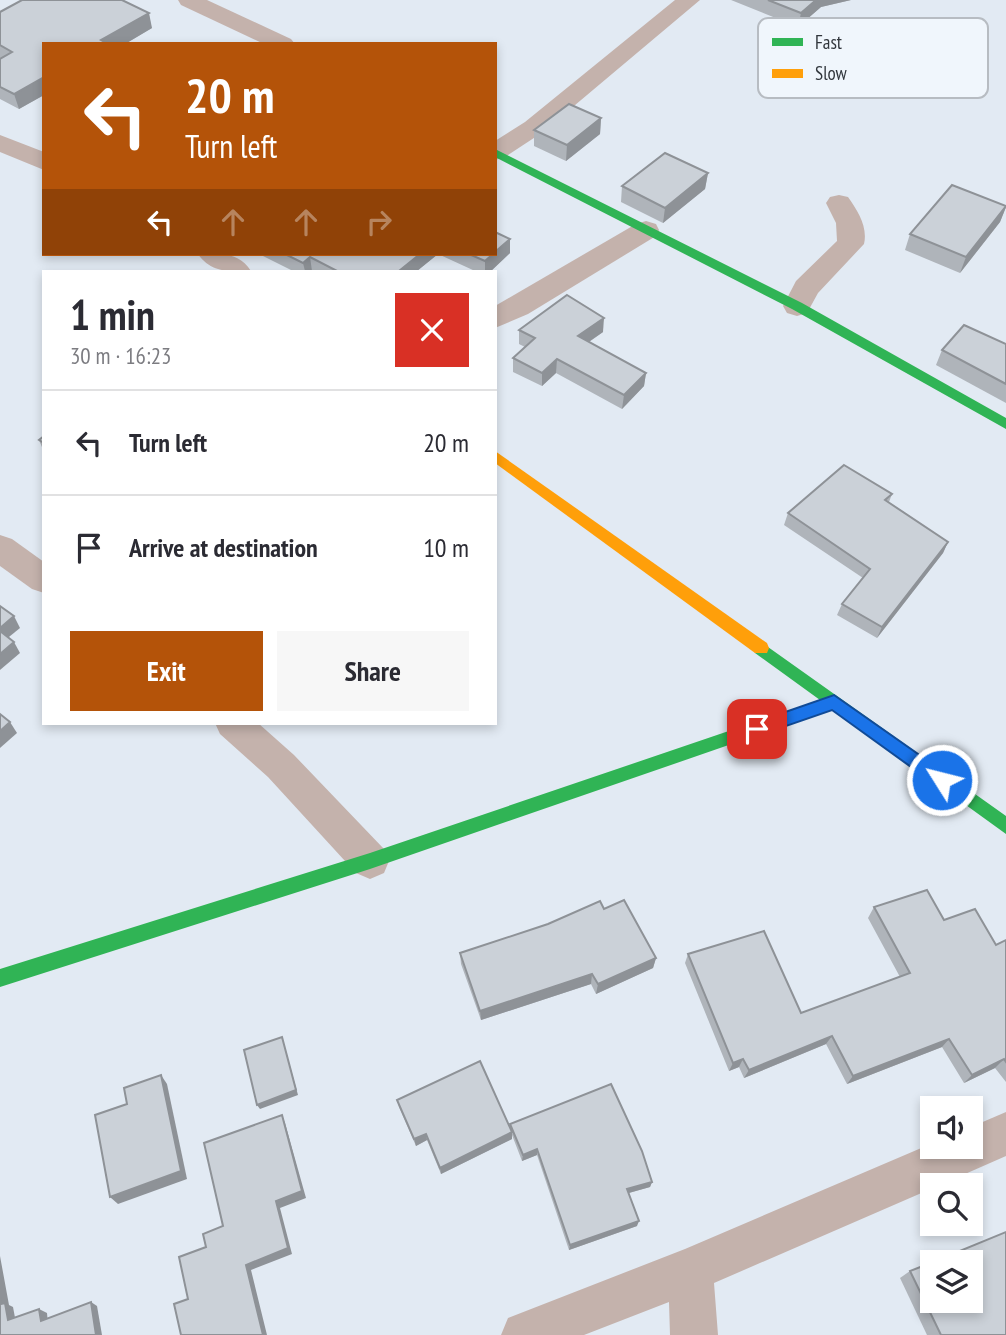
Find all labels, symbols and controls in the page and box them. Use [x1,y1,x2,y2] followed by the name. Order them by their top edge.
[758,18,988,98] legend
[815,30,843,54] text: Fast
[815,61,848,85] text: Slow
[185,63,274,127] text: 20 m
[70,70,161,161] icon: left
[185,125,277,167] text: Turn left
[141,203,179,241] icon: left
[214,203,252,241] icon: ahead
[287,203,325,241] icon: ahead
[360,203,398,241] icon: right
[70,287,155,342] text: 1 min
[395,293,469,367] button: close
[70,341,171,370] text: 30 m · 16:23
[70,424,108,462] icon: left
[129,426,207,459] text: Turn left
[423,426,469,459] text: 20 m
[70,529,108,567] icon: arrive
[129,531,318,564] text: Arrive at destination
[423,531,469,564] text: 10 m
[70,631,263,711] button: Exit
[277,631,469,711] button: Share
[727,699,787,759] pin
[738,710,776,748] icon: arrive
[905,743,979,817] position arrow
[920,1096,983,1313] map controls
[920,1096,983,1159] button: sound
[920,1173,983,1236] button: search
[920,1250,983,1313] button: layers

